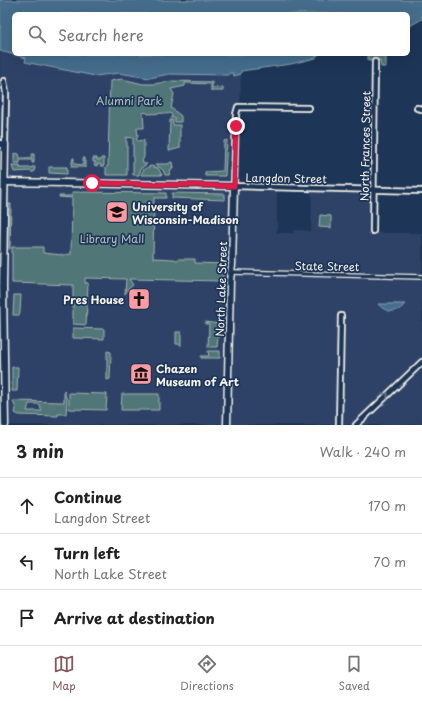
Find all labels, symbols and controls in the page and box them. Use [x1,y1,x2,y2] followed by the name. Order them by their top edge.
[12,12,410,56] search box
[26,23,48,45] icon: search
[58,23,144,46] text: Search here
[356,90,374,201] street label: North Frances Street
[96,92,162,109] park label: Alumni Park
[227,117,245,135] route end
[245,169,327,187] street label: Langdon Street
[83,174,101,192] route start
[132,198,239,228] place label: University of Wisconsin-Madison
[104,199,130,225] school or university icon: University of Wisconsin-Madison
[80,230,144,247] park label: Library Mall
[211,241,231,337] street label: North Lake Street
[294,257,360,275] street label: State Street
[126,286,152,312] church icon: Pres House
[63,291,124,308] place label: Pres House
[156,360,240,390] place label: Chazen Museum of Art
[128,361,154,387] museum icon: Chazen Museum of Art
[382,393,389,400] one-way arrow
[16,438,64,464] text: 3 min
[320,442,406,461] text: Walk · 240 m
[54,485,122,508] text: Continue
[16,495,38,517] icon: ahead
[368,496,406,515] text: 170 m
[54,508,150,527] text: Langdon Street
[54,541,120,564] text: Turn left
[16,551,38,573] icon: left
[373,552,406,571] text: 70 m
[54,564,167,583] text: North Lake Street
[54,606,215,629] text: Arrive at destination
[16,607,38,629] icon: arrive
[52,653,76,694] tab: Map
[180,653,234,694] tab: Directions
[338,653,370,694] tab: Saved

